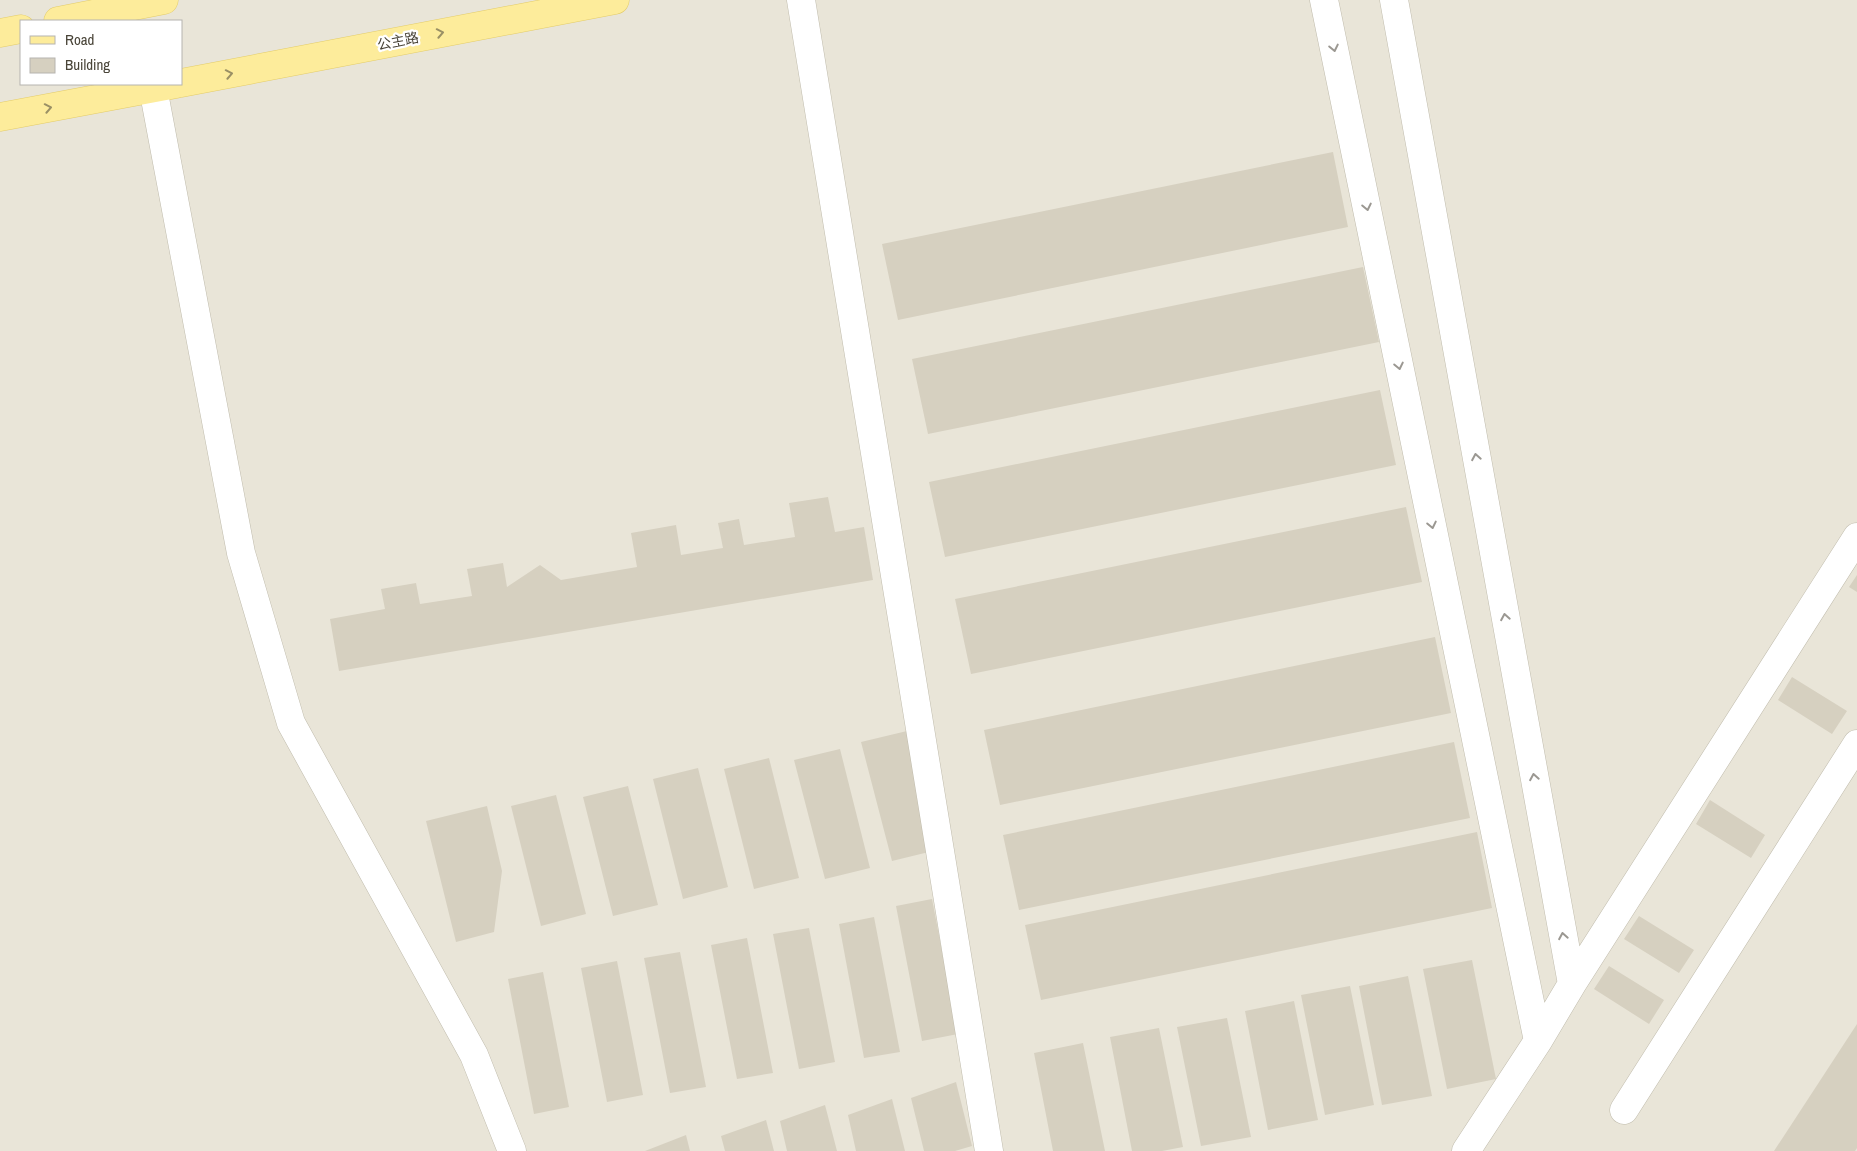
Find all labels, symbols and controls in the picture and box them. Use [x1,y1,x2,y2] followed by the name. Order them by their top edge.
[20,20,182,85] legend
[376,28,420,54] street label: 公主路
[65,29,94,50] text: Road
[436,29,445,39] one-way arrow
[1328,43,1339,52] one-way arrow
[65,54,110,75] text: Building
[225,69,234,79] one-way arrow
[43,104,52,114] one-way arrow
[1361,202,1371,211] one-way arrow
[1394,362,1404,371] one-way arrow
[1472,452,1482,461] one-way arrow
[1426,521,1437,530] one-way arrow
[1501,612,1511,621] one-way arrow
[1530,772,1540,781] one-way arrow
[1559,932,1569,941] one-way arrow

